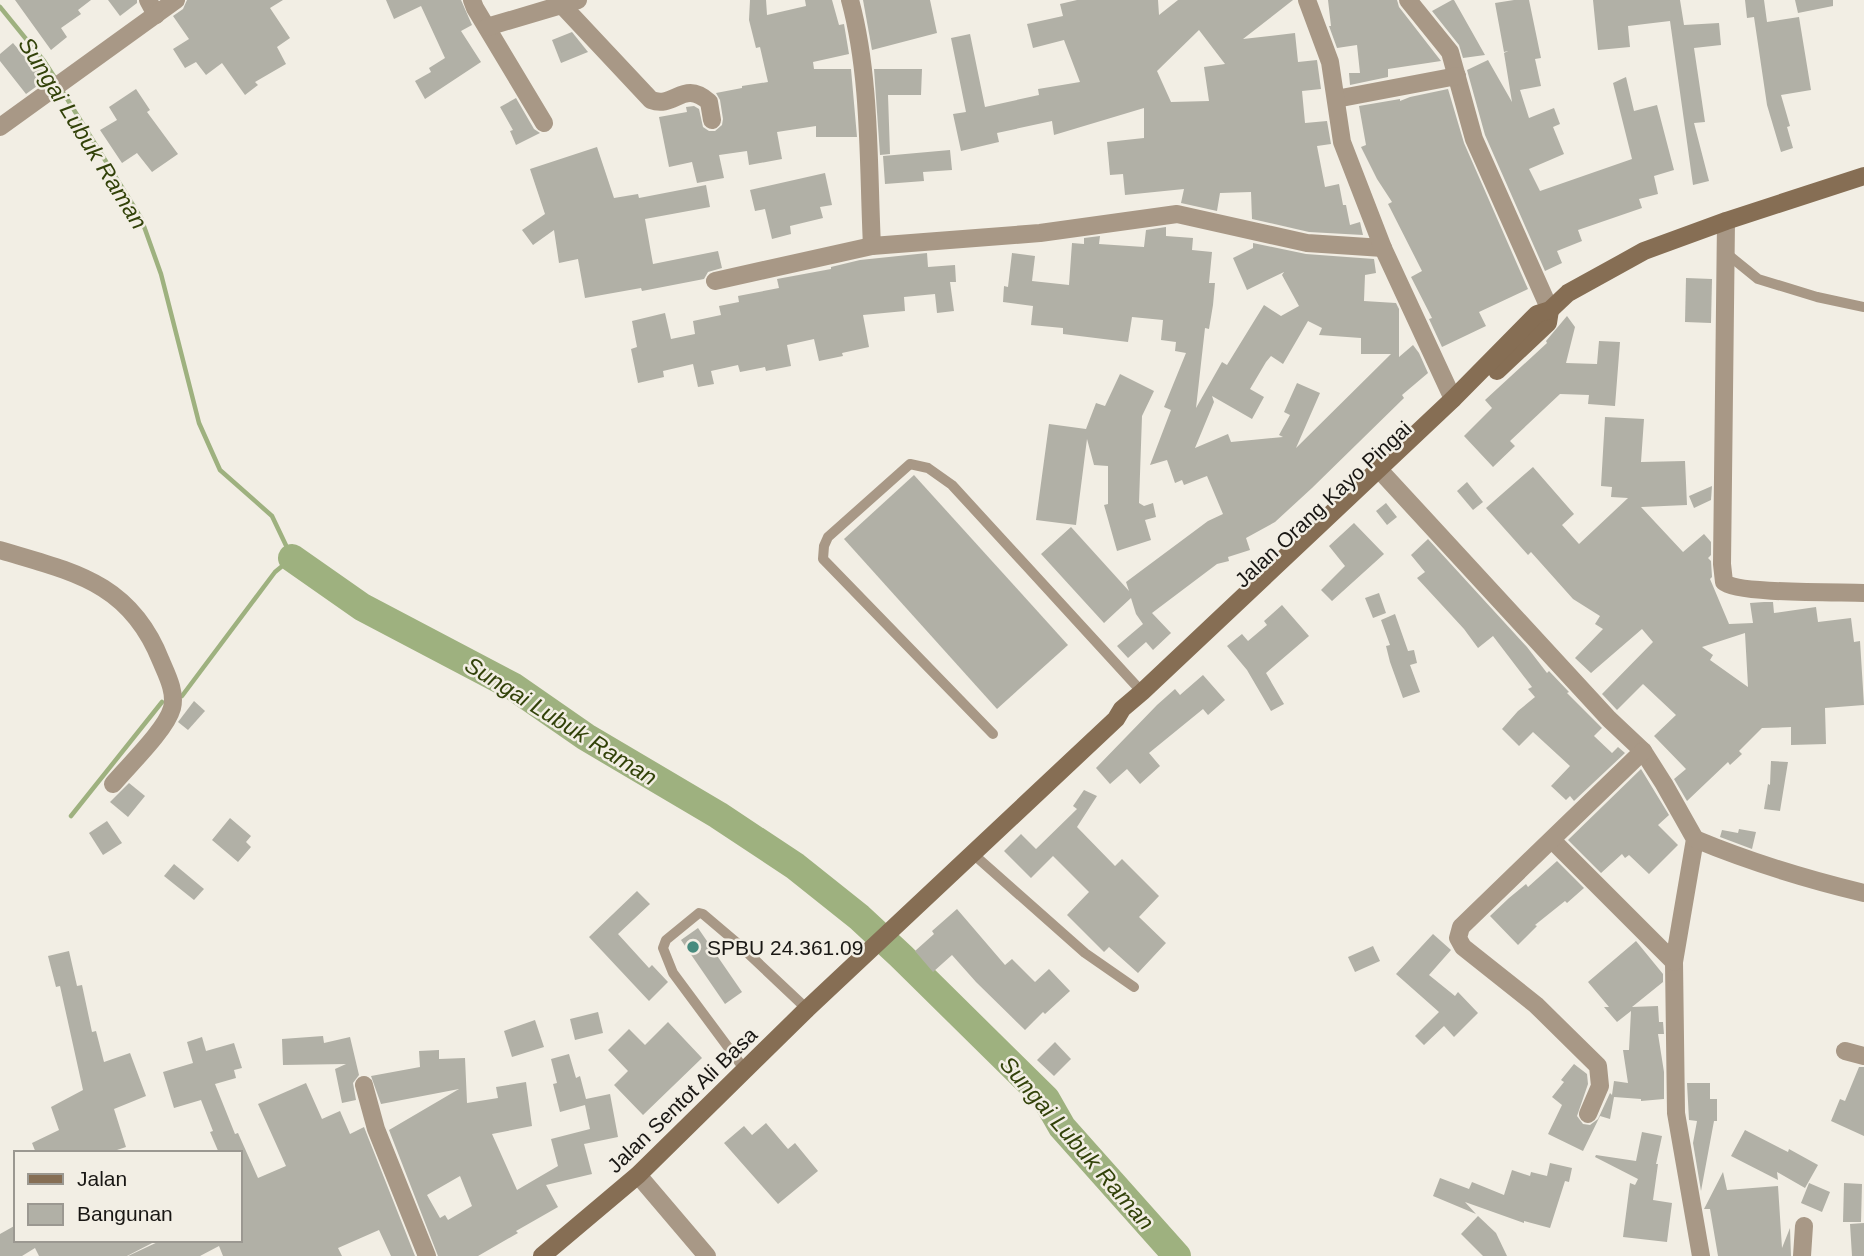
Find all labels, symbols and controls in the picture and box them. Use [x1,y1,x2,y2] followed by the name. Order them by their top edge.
[13,32,153,234] water label: Sungai Lubuk Raman
[1230,416,1416,592] street label: Jalan Orang Kayo Pingai
[460,651,662,791] water label: Sungai Lubuk Raman
[707,936,863,959] place label: SPBU 24.361.09
[685,939,701,955] marker: SPBU 24.361.09
[603,1023,762,1177] street label: Jalan Sentot Ali Basa
[995,1051,1159,1235] water label: Sungai Lubuk Raman
[14,1151,242,1242] legend
[77,1167,127,1190] text: Jalan
[77,1202,173,1225] text: Bangunan

